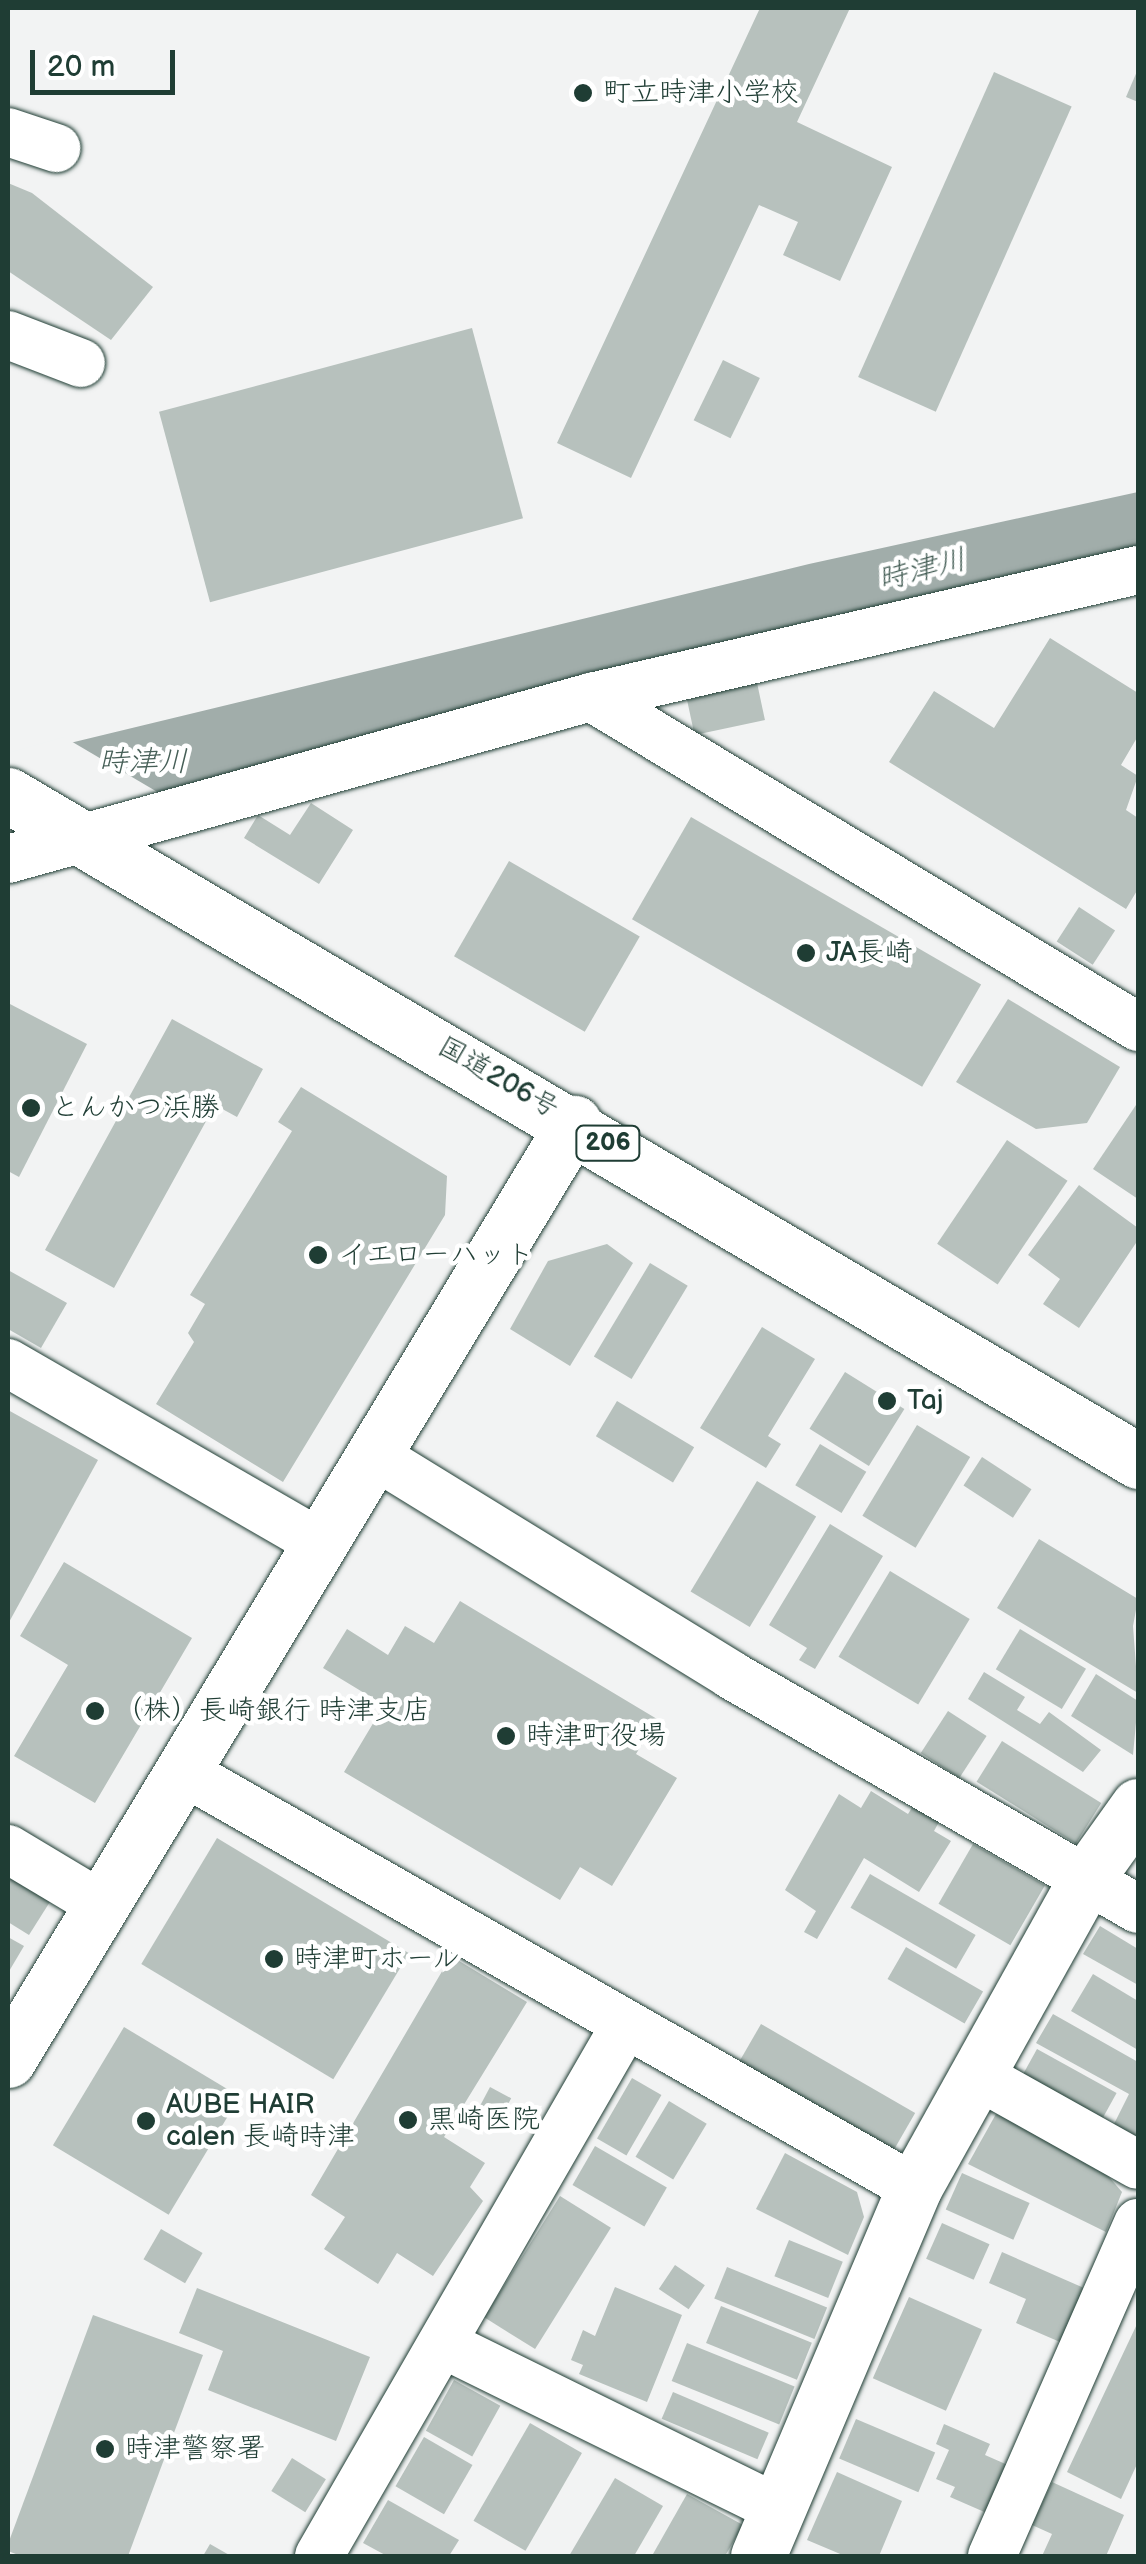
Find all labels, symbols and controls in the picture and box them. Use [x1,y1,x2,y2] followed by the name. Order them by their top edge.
[35,30,180,92] scale bar
[47,49,115,85] text: 20 m
[603,76,799,110] place label: 町立時津小学校
[572,82,594,104] marker: 町立時津小学校
[874,542,970,598] water label: 時津川
[98,744,188,780] water label: 時津川
[826,936,912,970] place label: JA長崎
[795,942,817,964] marker: JA長崎
[432,1030,564,1126] street label: 国道206号
[51,1091,219,1125] place label: とんかつ浜勝
[20,1097,42,1119] marker: とんかつ浜勝
[573,1123,643,1163] road number: 206
[338,1238,534,1272] place label: イエローハット
[307,1244,329,1266] marker: イエローハット
[907,1384,943,1418] place label: Taj
[876,1390,898,1412] marker: Taj
[115,1694,431,1728] place label: （株）長崎銀行 時津支店
[84,1700,106,1722] marker: （株）長崎銀行 時津支店
[526,1719,666,1753] place label: 時津町役場
[495,1725,517,1747] marker: 時津町役場
[294,1942,462,1976] place label: 時津町ホール
[263,1948,285,1970] marker: 時津町ホール
[166,2088,355,2154] place label: AUBE HAIR calen 長崎時津
[428,2103,540,2137] place label: 黒崎医院
[397,2109,419,2131] marker: 黒崎医院
[135,2110,157,2132] marker: AUBE HAIR calen 長崎時津
[125,2432,265,2466] place label: 時津警察署
[94,2438,116,2460] marker: 時津警察署

